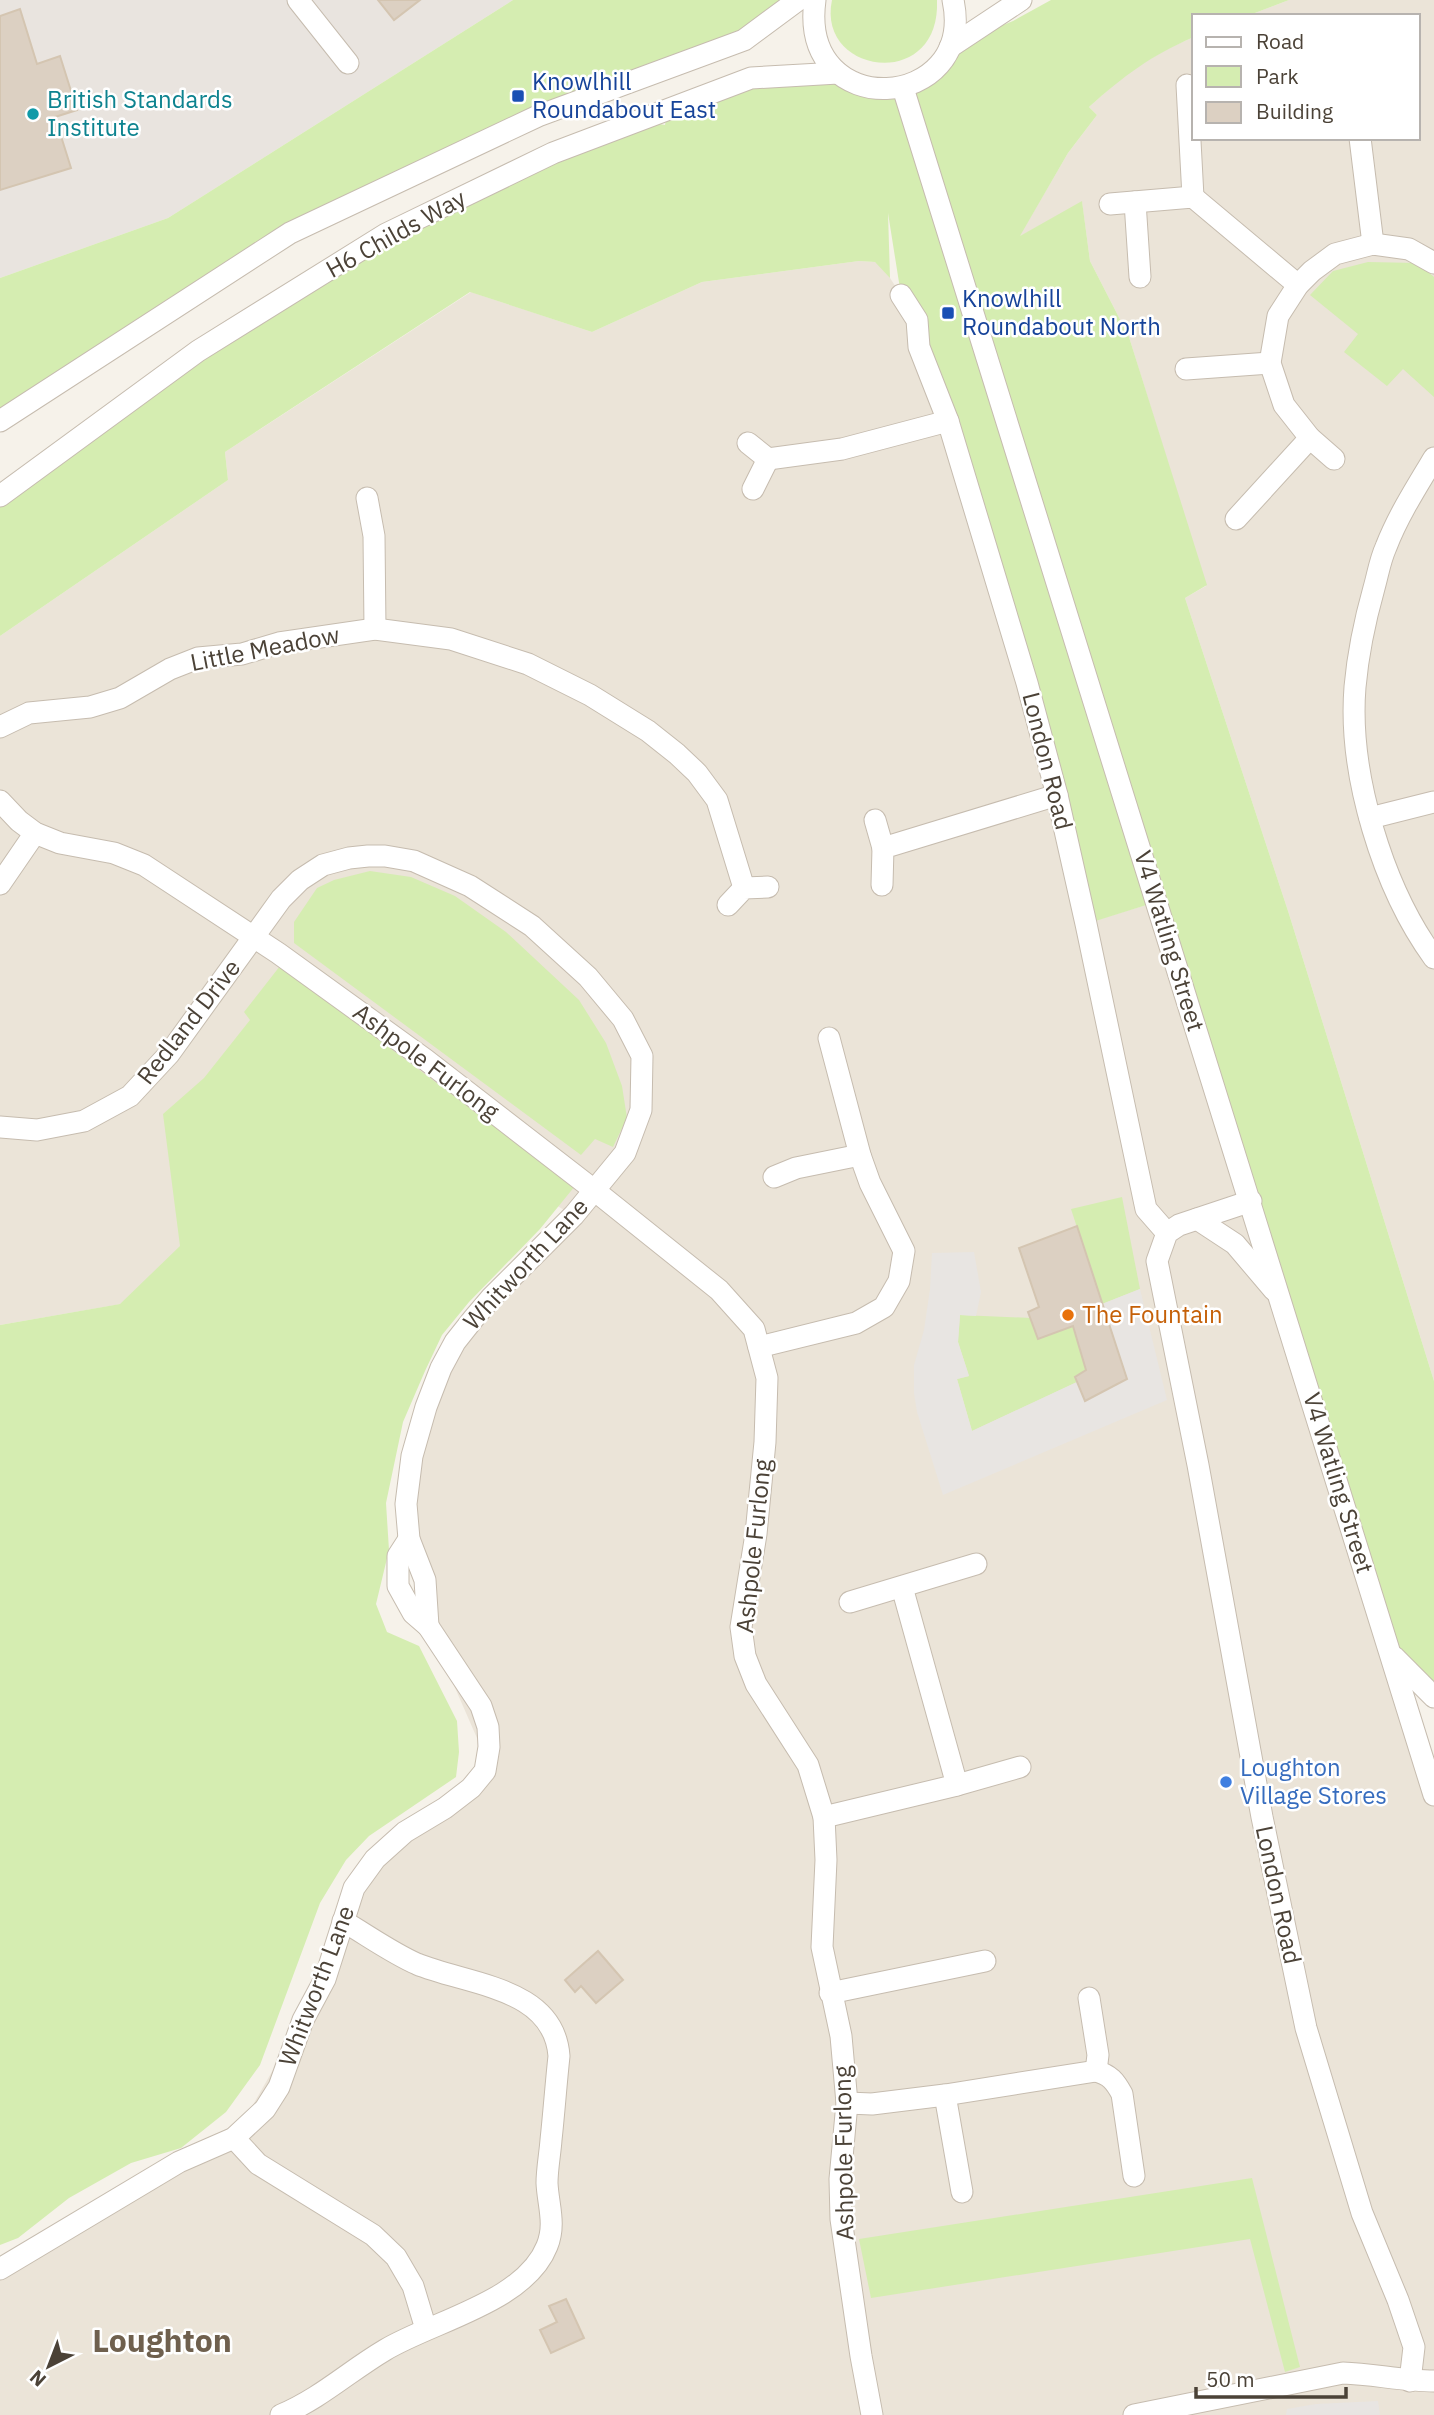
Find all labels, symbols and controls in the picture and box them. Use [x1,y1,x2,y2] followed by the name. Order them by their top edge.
[1192,14,1420,140] legend
[1256,27,1304,55] text: Road
[1256,62,1299,90] text: Park
[532,65,716,125] place label: Knowlhill Roundabout East
[47,83,233,143] place label: British Standards Institute
[510,88,526,104] marker: Knowlhill Roundabout East
[1256,97,1333,125] text: Building
[25,106,41,122] marker: British Standards Institute
[320,182,471,285] street label: H6 Childs Way
[962,282,1161,342] place label: Knowlhill Roundabout North
[940,305,956,321] marker: Knowlhill Roundabout North
[188,618,342,678] street label: Little Meadow
[1015,689,1081,833] street label: London Road
[1127,846,1213,1035] street label: V4 Watling Street
[129,952,247,1090] street label: Redland Drive
[347,996,506,1127] street label: Ashpole Furlong
[456,1190,595,1336] street label: Whitworth Lane
[1082,1298,1223,1330] place label: The Fountain
[1060,1307,1076,1323] marker: The Fountain
[1296,1388,1382,1577] street label: V4 Watling Street
[728,1457,778,1635] street label: Ashpole Furlong
[1240,1751,1387,1811] place label: Loughton Village Stores
[1218,1774,1234,1790] marker: Loughton Village Stores
[1249,1823,1309,1967] street label: London Road
[271,1901,361,2070] street label: Whitworth Lane
[825,2065,861,2241] street label: Ashpole Furlong
[92,2319,232,2361] district label: Loughton
[14,2331,84,2401] north arrow
[1196,2356,1346,2400] scale bar
[24,2365,51,2392] text: N
[1206,2365,1255,2393] text: 50 m

